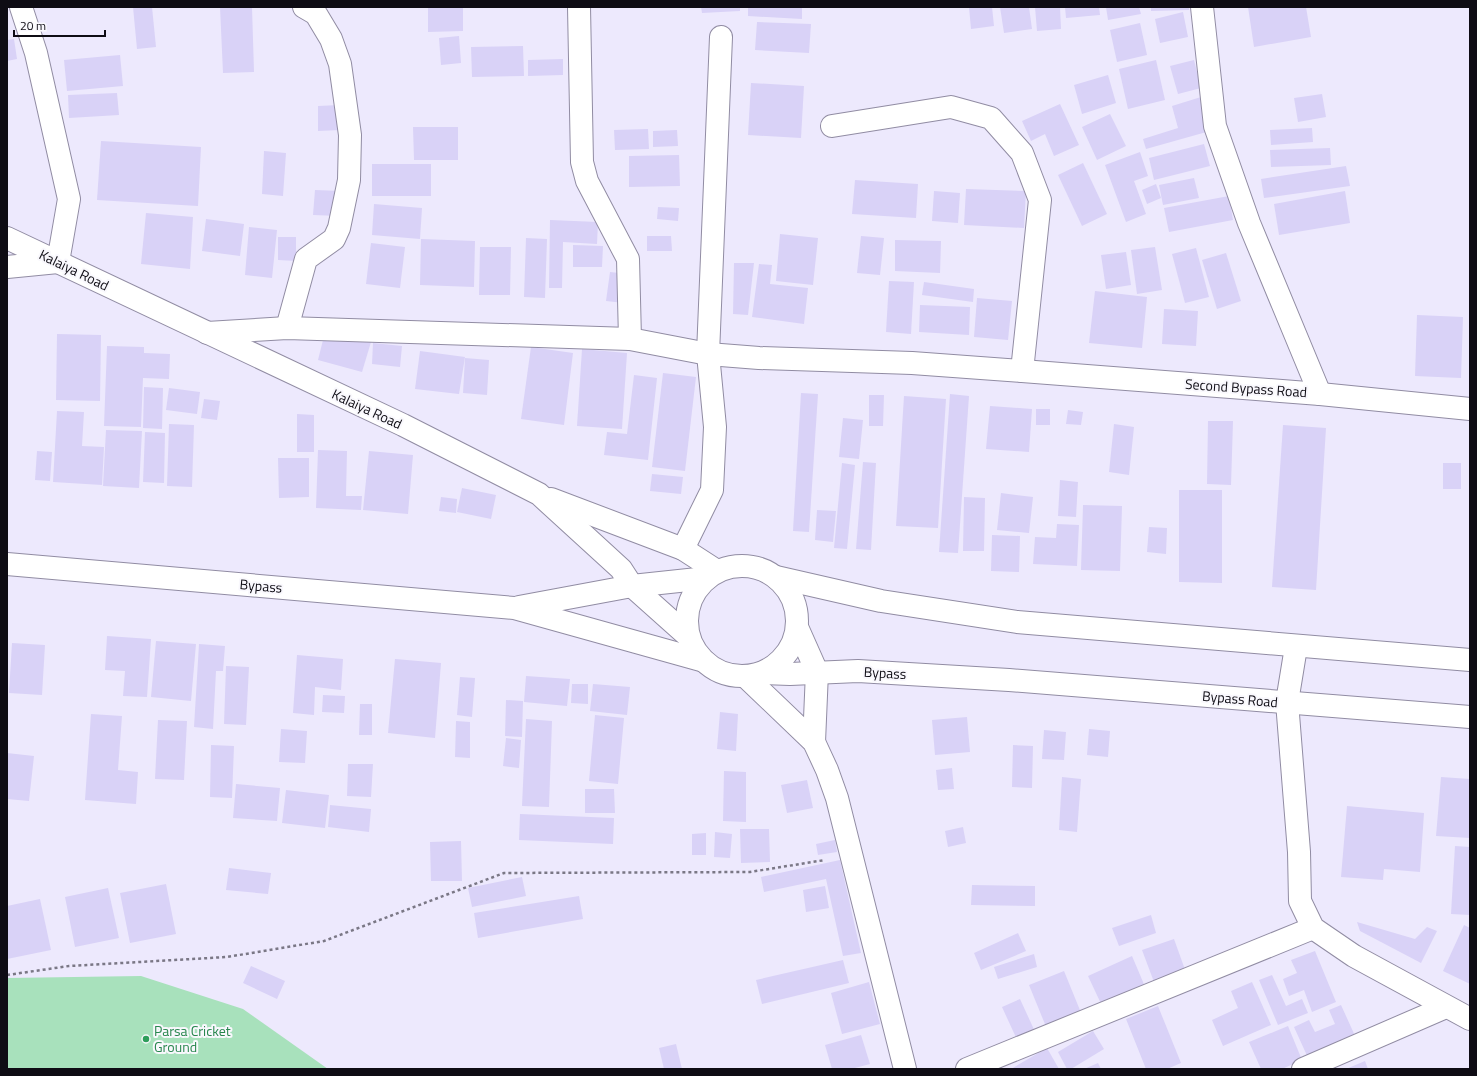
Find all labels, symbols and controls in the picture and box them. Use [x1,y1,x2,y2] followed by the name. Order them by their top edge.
[14,12,105,38] scale bar
[20,16,46,35] text: 20 m
[36,244,113,296] street label: Kalaiya Road
[1184,373,1308,402] street label: Second Bypass Road
[329,383,406,434] street label: Kalaiya Road
[239,573,283,598] street label: Bypass
[863,661,907,684] street label: Bypass
[1201,685,1279,712] street label: Bypass Road
[154,1020,231,1057] place label: Parsa Cricket Ground
[141,1034,151,1044] marker: Parsa Cricket Ground

